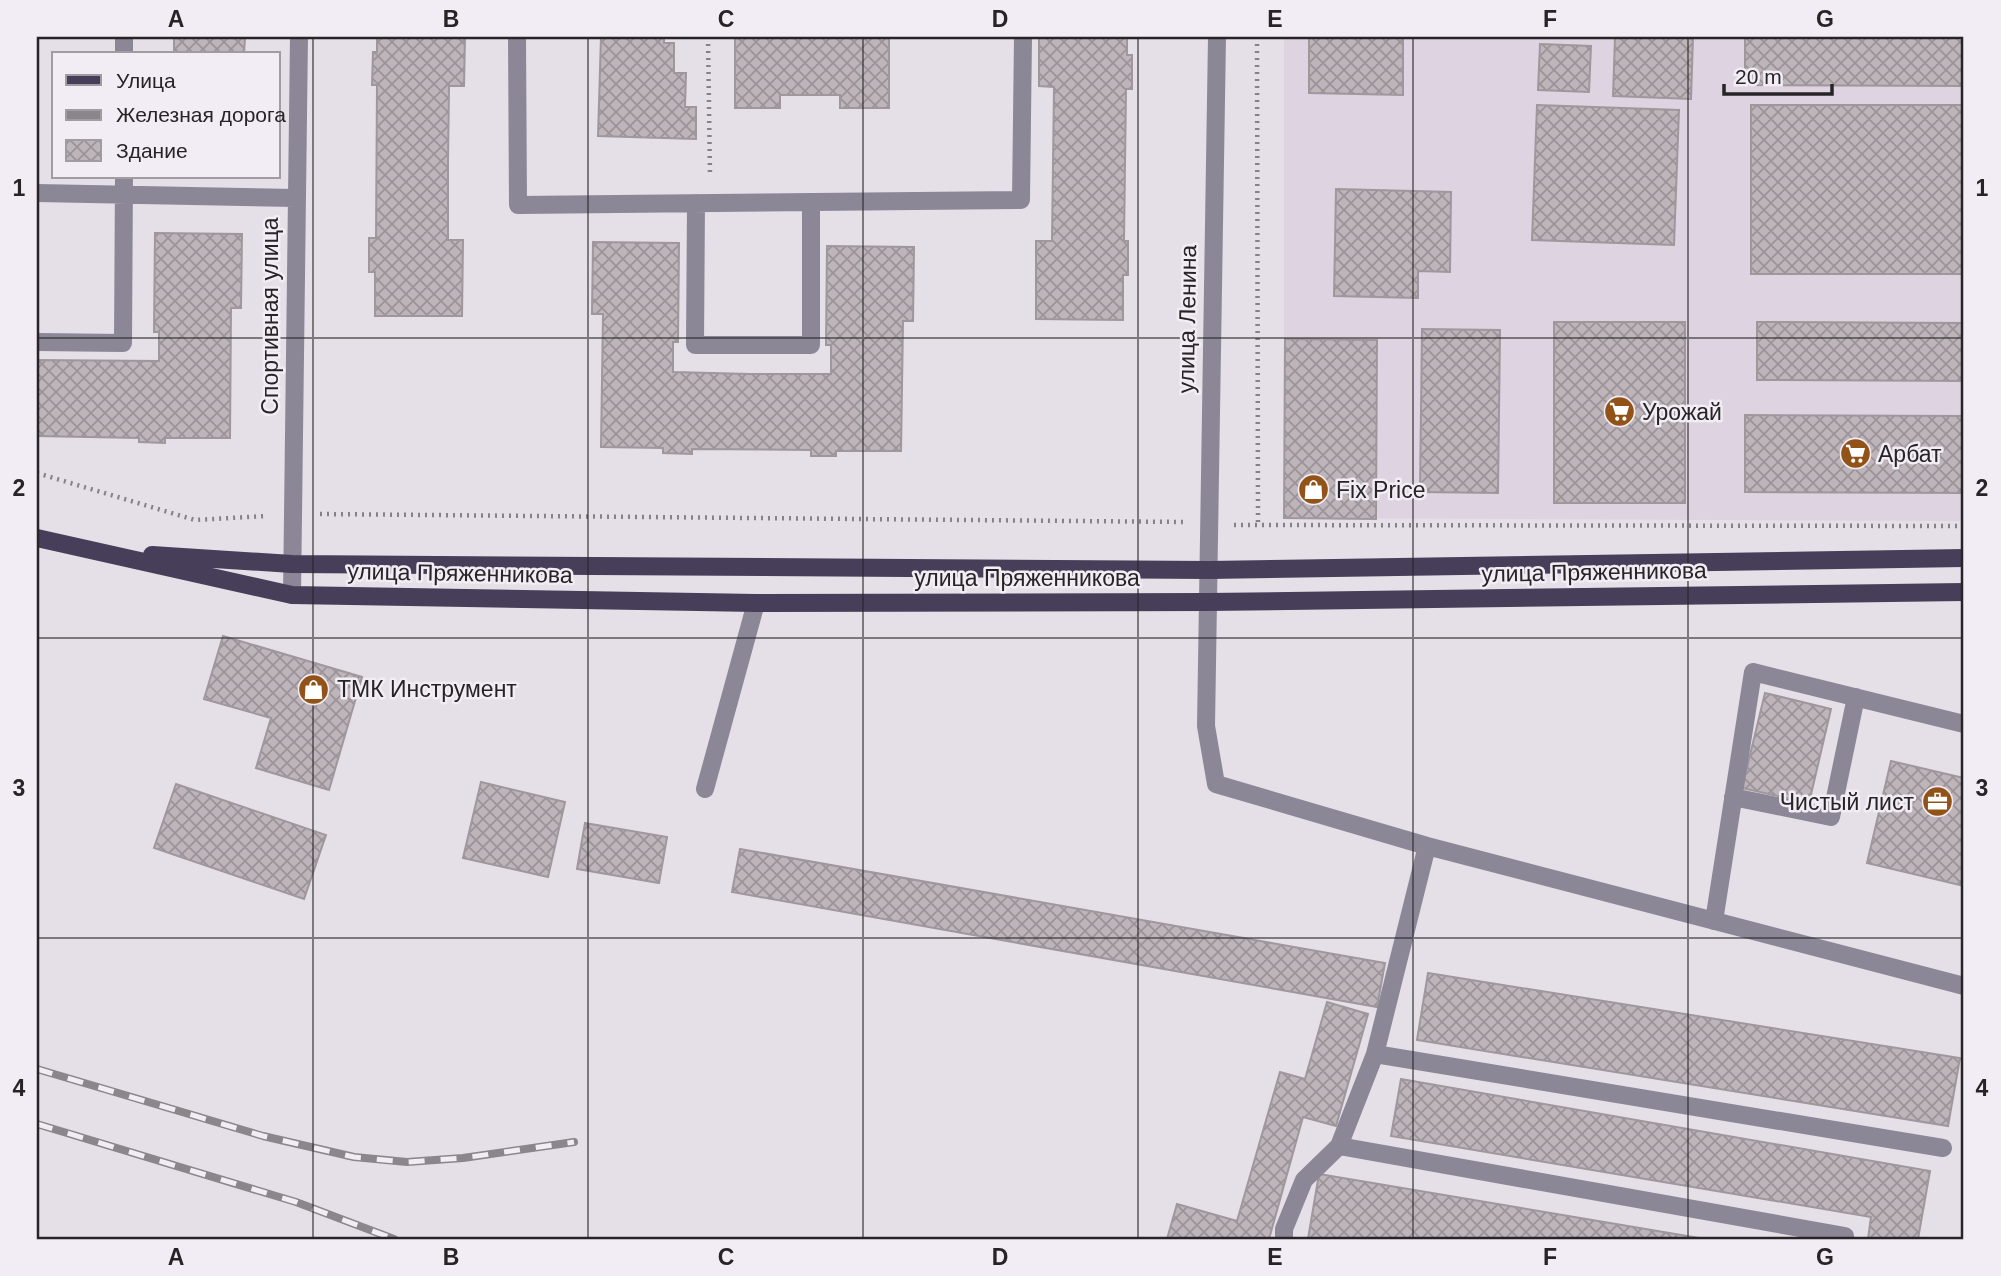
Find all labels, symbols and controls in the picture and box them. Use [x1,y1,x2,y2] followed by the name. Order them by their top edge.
[168,6,184,32] text: A
[443,6,459,32] text: B
[718,6,734,32] text: C
[992,6,1008,32] text: D
[1267,6,1283,32] text: E
[1543,6,1557,32] text: F
[1816,6,1834,32] text: G
[52,52,280,178] legend
[1724,52,1833,96] scale bar
[1735,65,1782,88] text: 20 m
[116,69,176,92] text: Улица
[116,103,286,126] text: Железная дорога
[116,139,188,162] text: Здание
[13,175,26,201] text: 1
[1976,175,1989,201] text: 1
[257,217,283,415] street label: Спортивная улица
[1173,244,1201,393] street label: улица Ленина
[1602,395,1636,429] supermarket icon: Урожай
[1642,399,1722,425] place label: Урожай
[1838,437,1872,471] supermarket icon: Арбат
[1878,441,1942,467] place label: Арбат
[1296,473,1330,507] shop icon: Fix Price
[13,475,25,501] text: 2
[1976,475,1988,501] text: 2
[1336,477,1425,503] place label: Fix Price
[1481,557,1707,587] street label: улица Пряженникова
[347,558,573,588] street label: улица Пряженникова
[914,565,1140,591] street label: улица Пряженникова
[297,672,331,706] shop icon: ТМК Инструмент
[337,676,517,702] place label: ТМК Инструмент
[13,775,25,801] text: 3
[1976,775,1988,801] text: 3
[1920,785,1954,819] office icon: Чистый лист
[1780,789,1914,815] place label: Чистый лист
[13,1075,26,1101] text: 4
[1976,1075,1989,1101] text: 4
[168,1244,184,1270] text: A
[443,1244,459,1270] text: B
[718,1244,734,1270] text: C
[992,1244,1008,1270] text: D
[1267,1244,1283,1270] text: E
[1543,1244,1557,1270] text: F
[1816,1244,1834,1270] text: G

